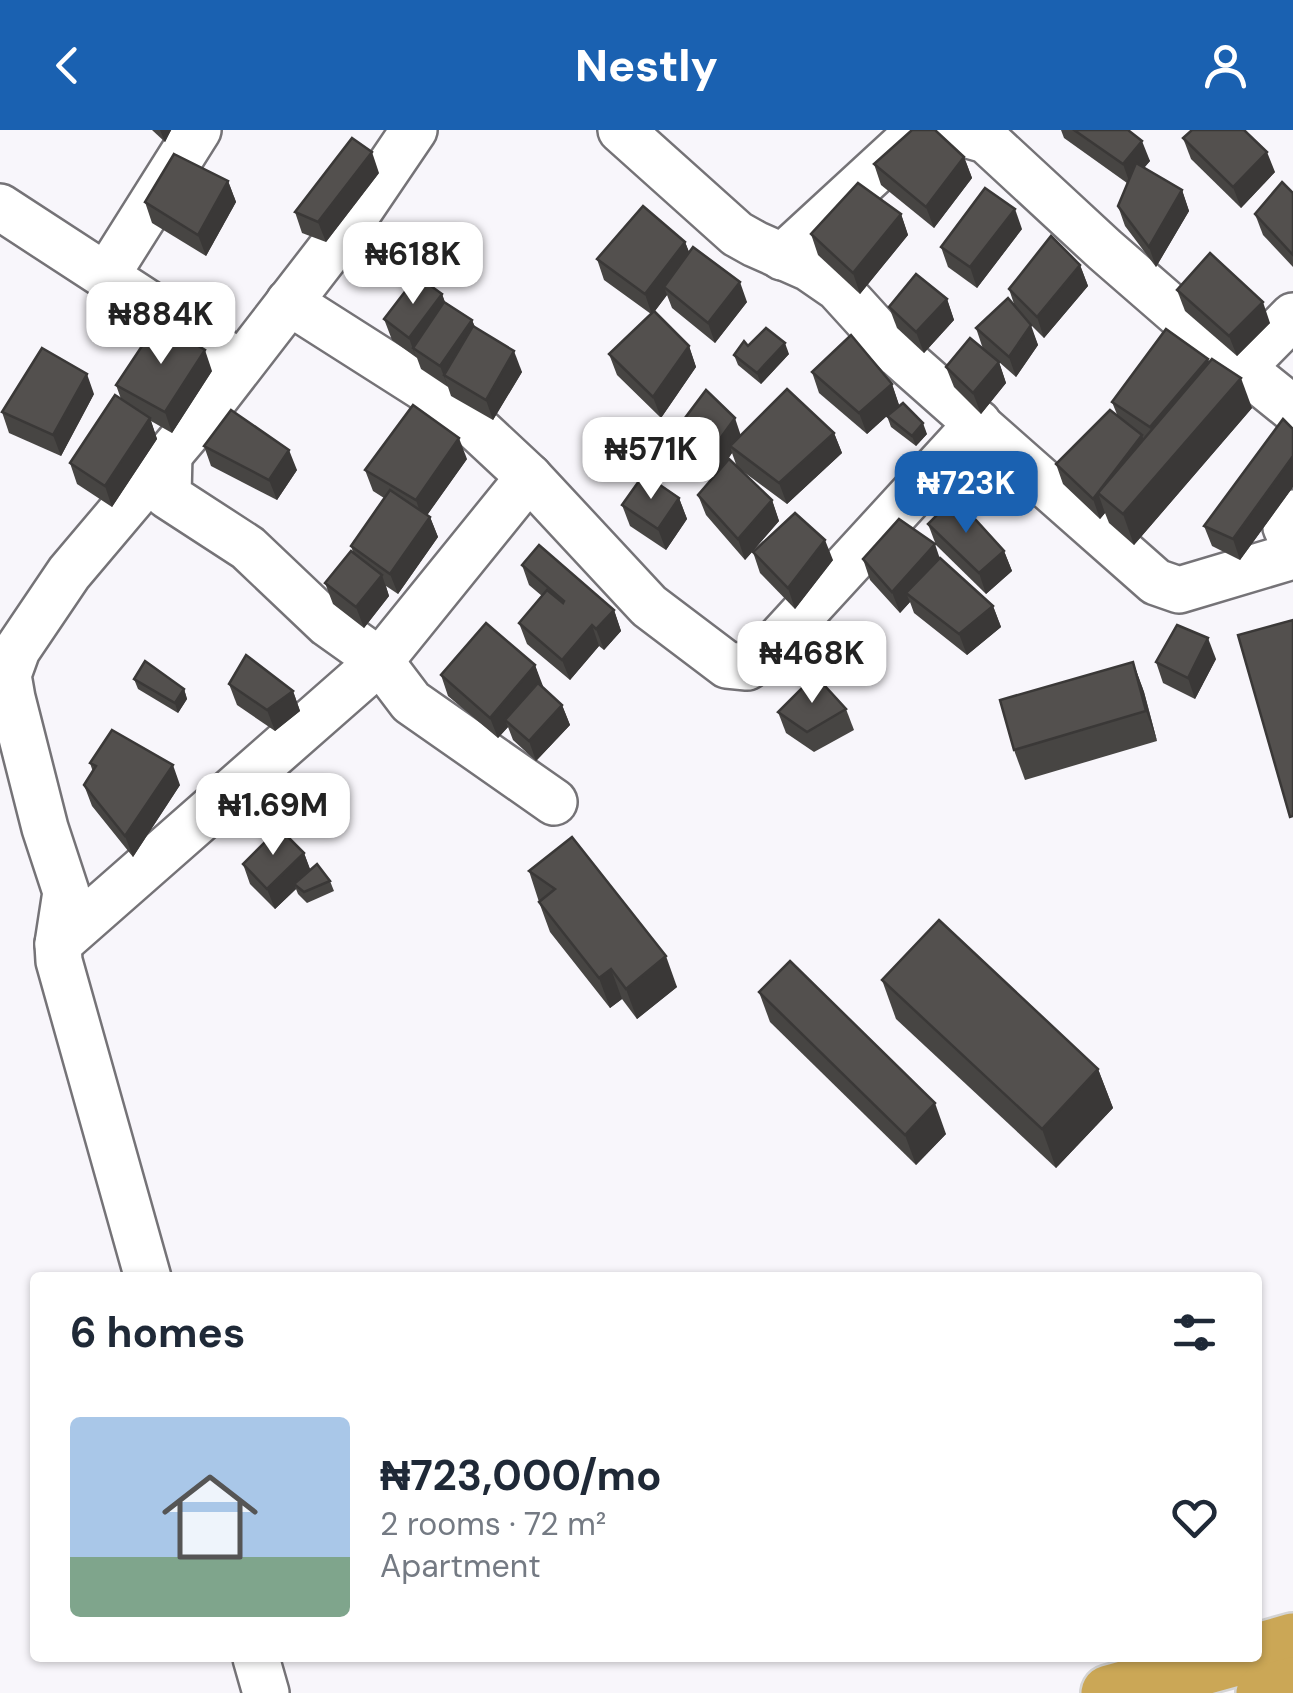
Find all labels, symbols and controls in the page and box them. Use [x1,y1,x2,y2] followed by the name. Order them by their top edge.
[575,36,718,95] text: Nestly
[40,38,95,93] icon: back
[1198,38,1253,93] icon: person
[343,222,483,307] pin: ₦618K
[365,233,461,275] text: ₦618K
[91,282,231,367] pin: ₦884K
[108,293,214,335] text: ₦884K
[581,417,721,502] pin: ₦571K
[604,428,698,470] text: ₦571K
[896,451,1036,536] pin: ₦723K
[917,462,1015,504] text: ₦723K
[742,621,882,706] pin: ₦468K
[759,632,865,674] text: ₦468K
[192,773,354,858] pin: ₦1.69M
[218,784,328,826] text: ₦1.69M
[70,1305,245,1360] text: 6 homes
[1167,1305,1222,1360] icon: filters
[380,1448,662,1503] text: ₦723,000/mo
[150,1457,270,1577] icon: home
[1167,1490,1222,1545] icon: heart
[380,1503,606,1545] text: 2 rooms · 72 m²
[380,1545,541,1587] text: Apartment

